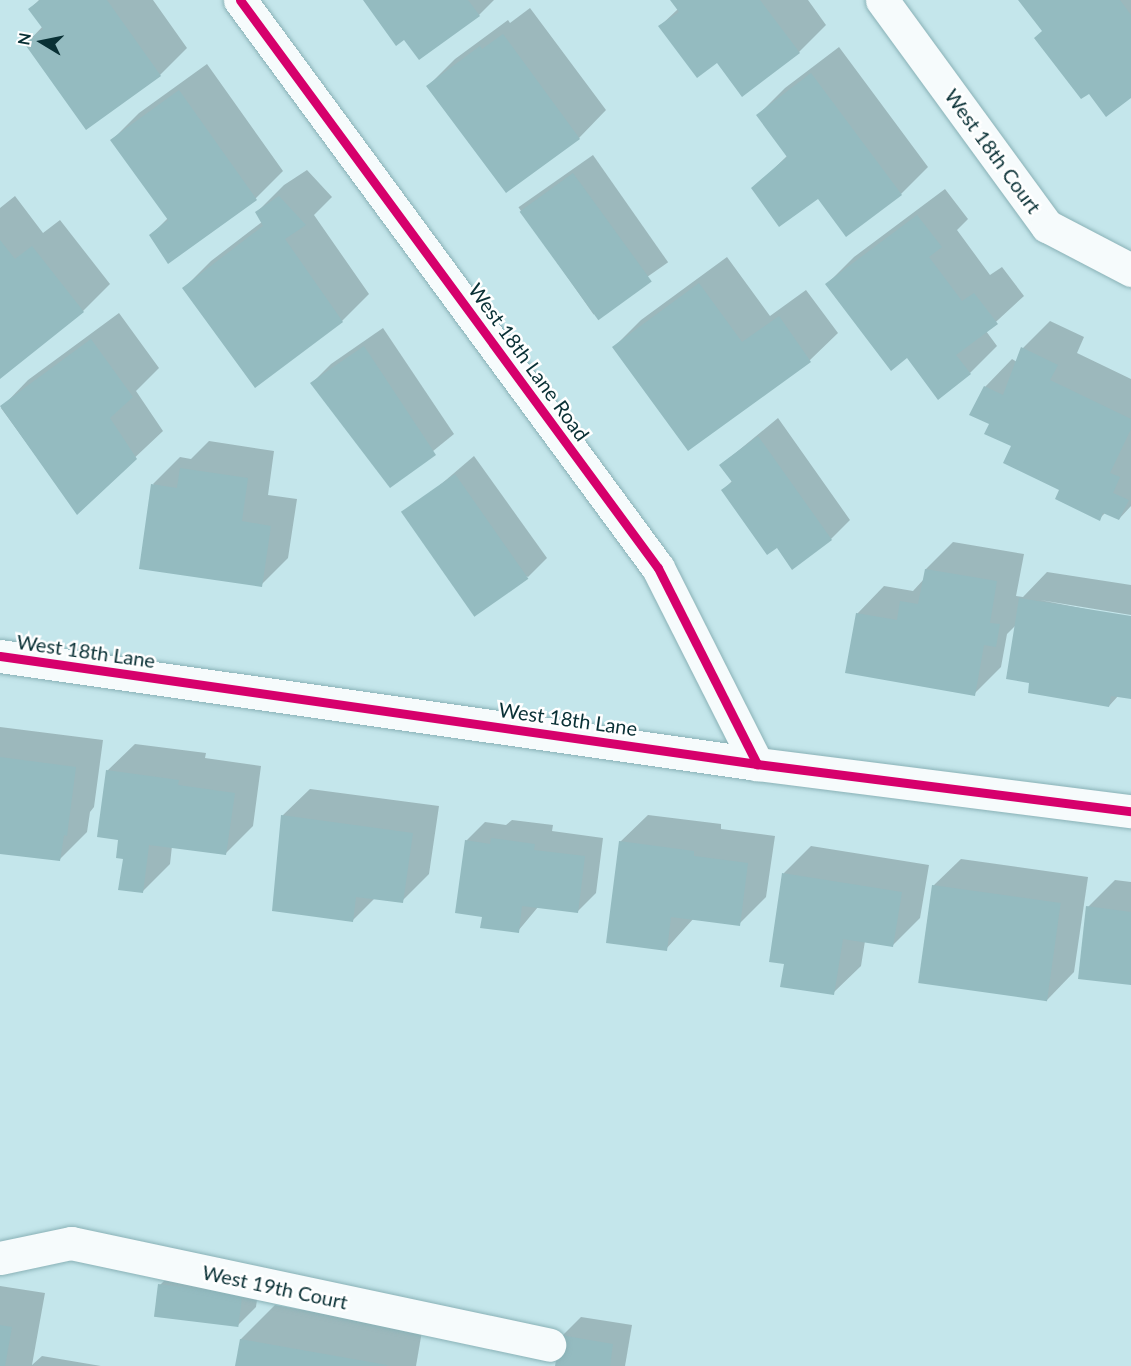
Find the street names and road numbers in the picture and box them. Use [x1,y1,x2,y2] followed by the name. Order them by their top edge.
[940,84,1046,218] street label: West 18th Court
[464,278,594,446] street label: West 18th Lane Road
[15,629,157,673] street label: West 18th Lane
[497,697,639,741] street label: West 18th Lane
[200,1260,350,1314] street label: West 19th Court

